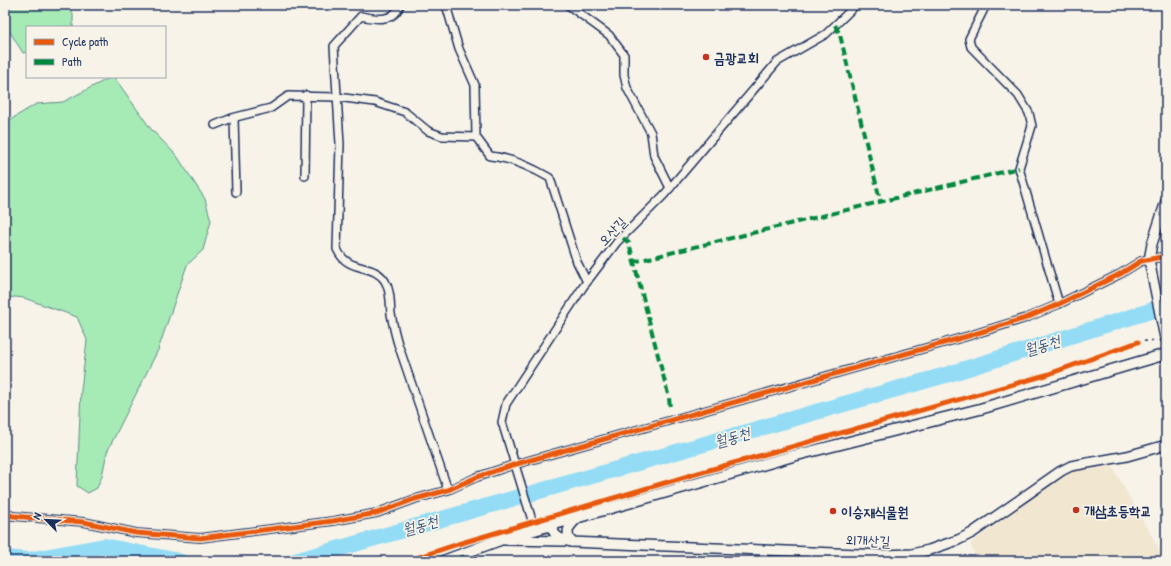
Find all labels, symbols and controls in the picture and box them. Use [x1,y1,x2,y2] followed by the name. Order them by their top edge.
[26,26,166,78] legend
[62,33,108,50] text: Cycle path
[714,48,759,67] place label: 금광교회
[701,52,711,62] marker: 금광교회
[62,53,82,70] text: Path
[594,212,631,250] street label: 오산길
[1022,329,1064,360] water label: 월동천
[712,421,754,452] water label: 월동천
[26,500,66,540] north arrow
[1084,501,1152,520] place label: 개삼초등학교
[841,502,909,521] place label: 이승재식물원
[1071,505,1081,515] marker: 개삼초등학교
[828,506,838,516] marker: 이승재식물원
[400,509,442,540] water label: 월동천
[29,510,45,521] text: N
[845,530,892,550] street label: 외개산길

